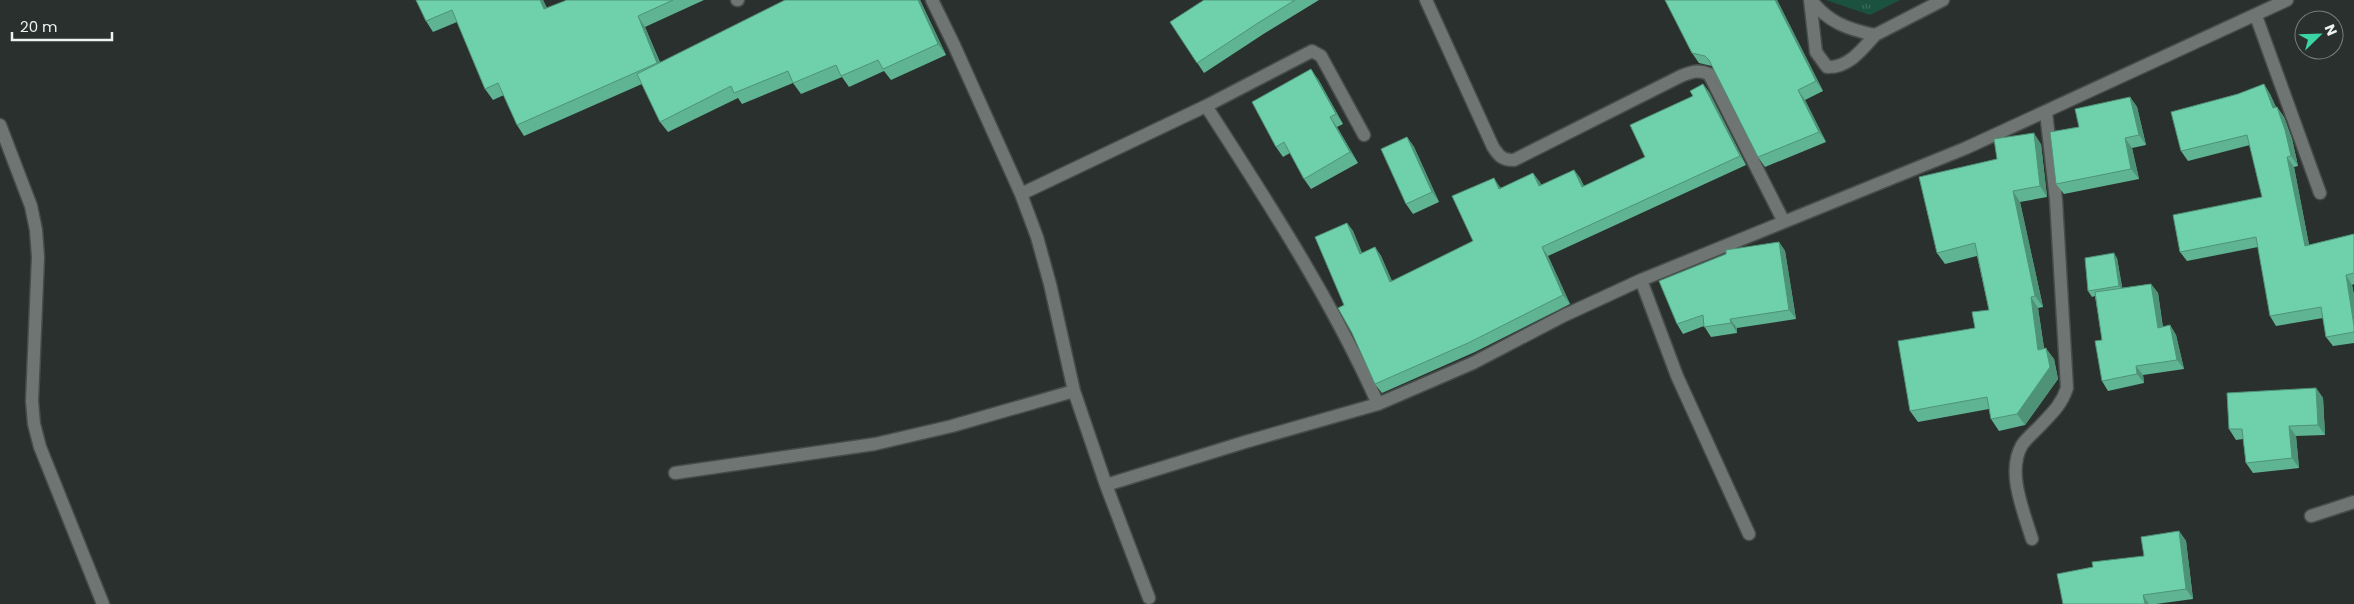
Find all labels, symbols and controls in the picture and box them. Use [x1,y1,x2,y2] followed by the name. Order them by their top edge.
[12,10,112,42] scale bar
[2294,10,2344,60] north arrow
[20,16,58,37] text: 20 m
[2320,21,2342,39] text: N

